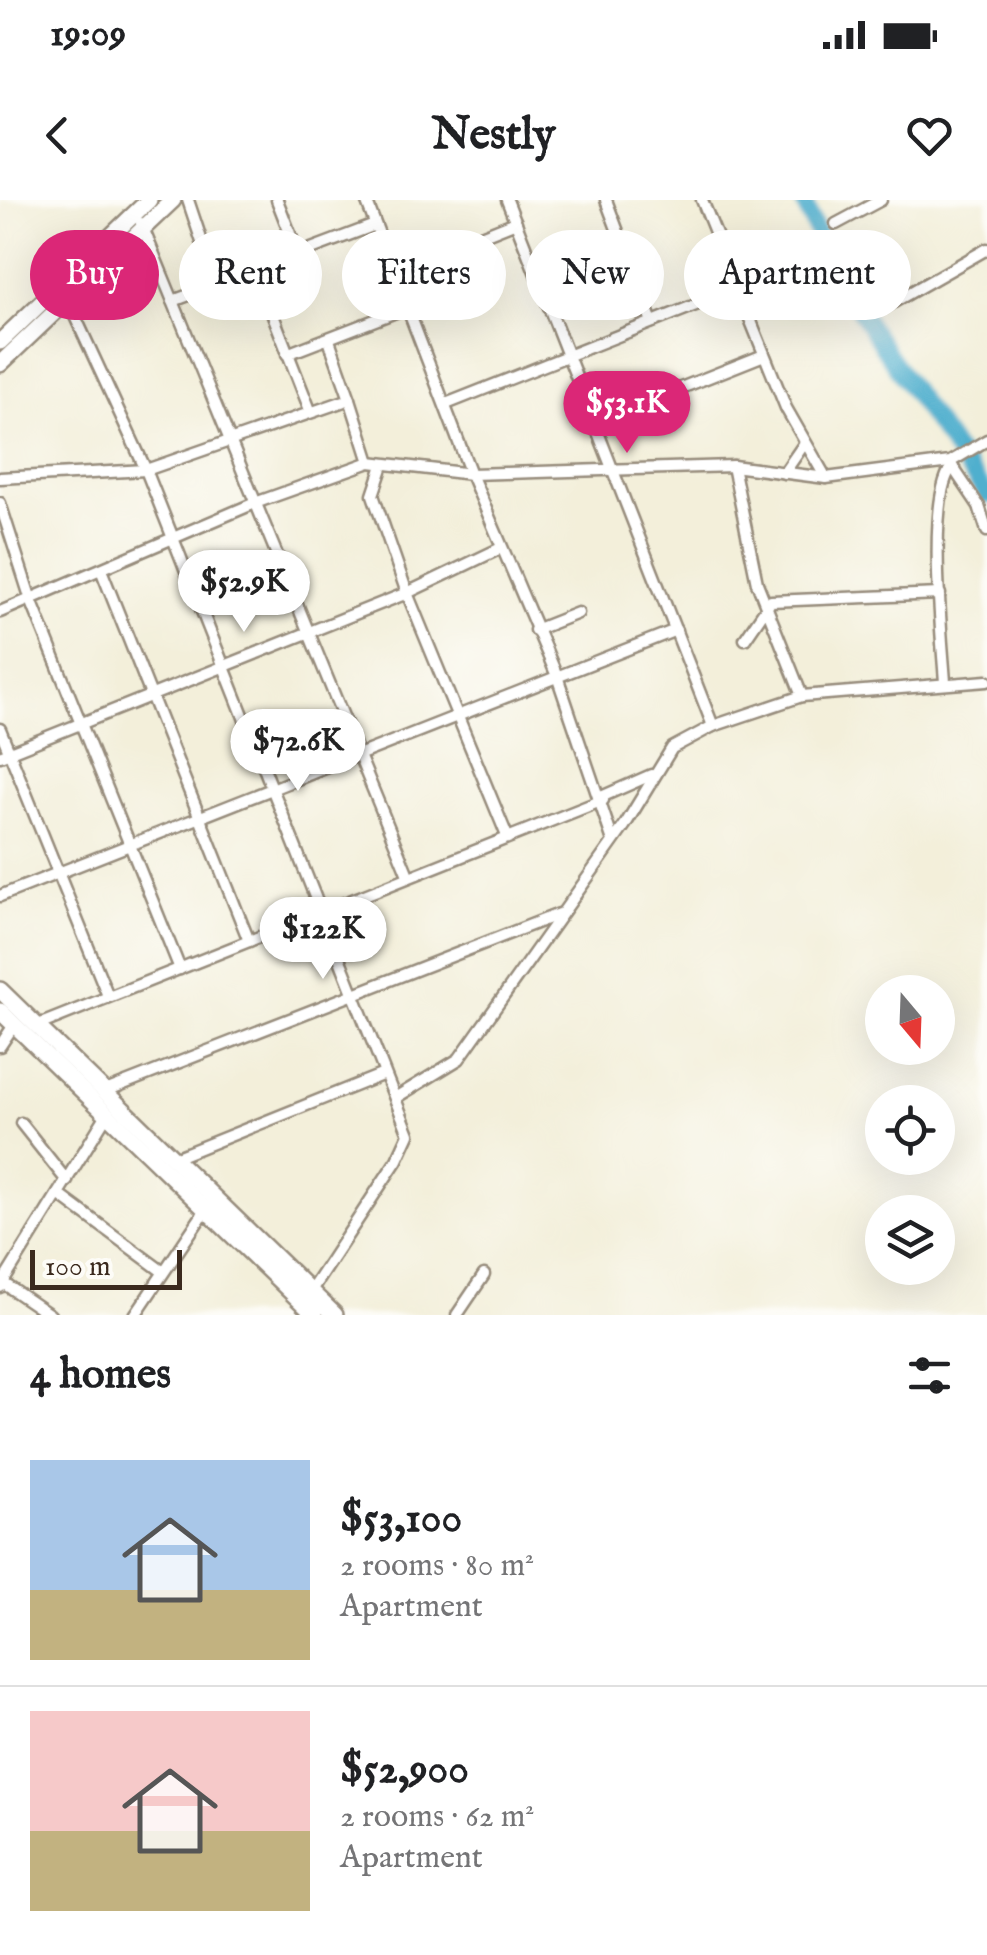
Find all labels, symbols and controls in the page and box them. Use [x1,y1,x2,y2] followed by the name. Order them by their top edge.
[50,11,126,59] text: 19:09
[432,107,555,164] text: Nestly
[30,108,85,163] icon: back
[902,108,957,163] icon: heart
[30,230,159,320] chip: Buy
[179,230,322,320] chip: Rent
[342,230,506,320] chip: Filters
[526,230,664,320] chip: New
[684,230,911,320] chip: Apartment
[546,371,708,456] pin: $53.1K
[585,383,669,424] text: $53.1K
[163,550,325,635] pin: $52.9K
[200,562,288,603] text: $52.9K
[217,709,379,794] pin: $72.6K
[252,721,344,762] text: $72.6K
[253,897,393,982] pin: $122K
[282,909,364,950] text: $122K
[865,975,955,1065] north arrow
[865,975,955,1285] map controls
[865,1085,955,1175] button: locate
[865,1195,955,1285] button: layers
[30,1245,182,1290] scale bar
[45,1250,111,1285] text: 100 m
[902,1348,957,1403] icon: filters
[30,1349,171,1402] text: 4 homes
[340,1493,462,1546] text: $53,100
[110,1500,230,1620] icon: home
[340,1546,534,1587] text: 2 rooms · 80 m²
[340,1587,483,1628] text: Apartment
[340,1744,469,1797] text: $52,900
[110,1751,230,1871] icon: home
[340,1797,534,1838] text: 2 rooms · 62 m²
[340,1838,483,1879] text: Apartment

